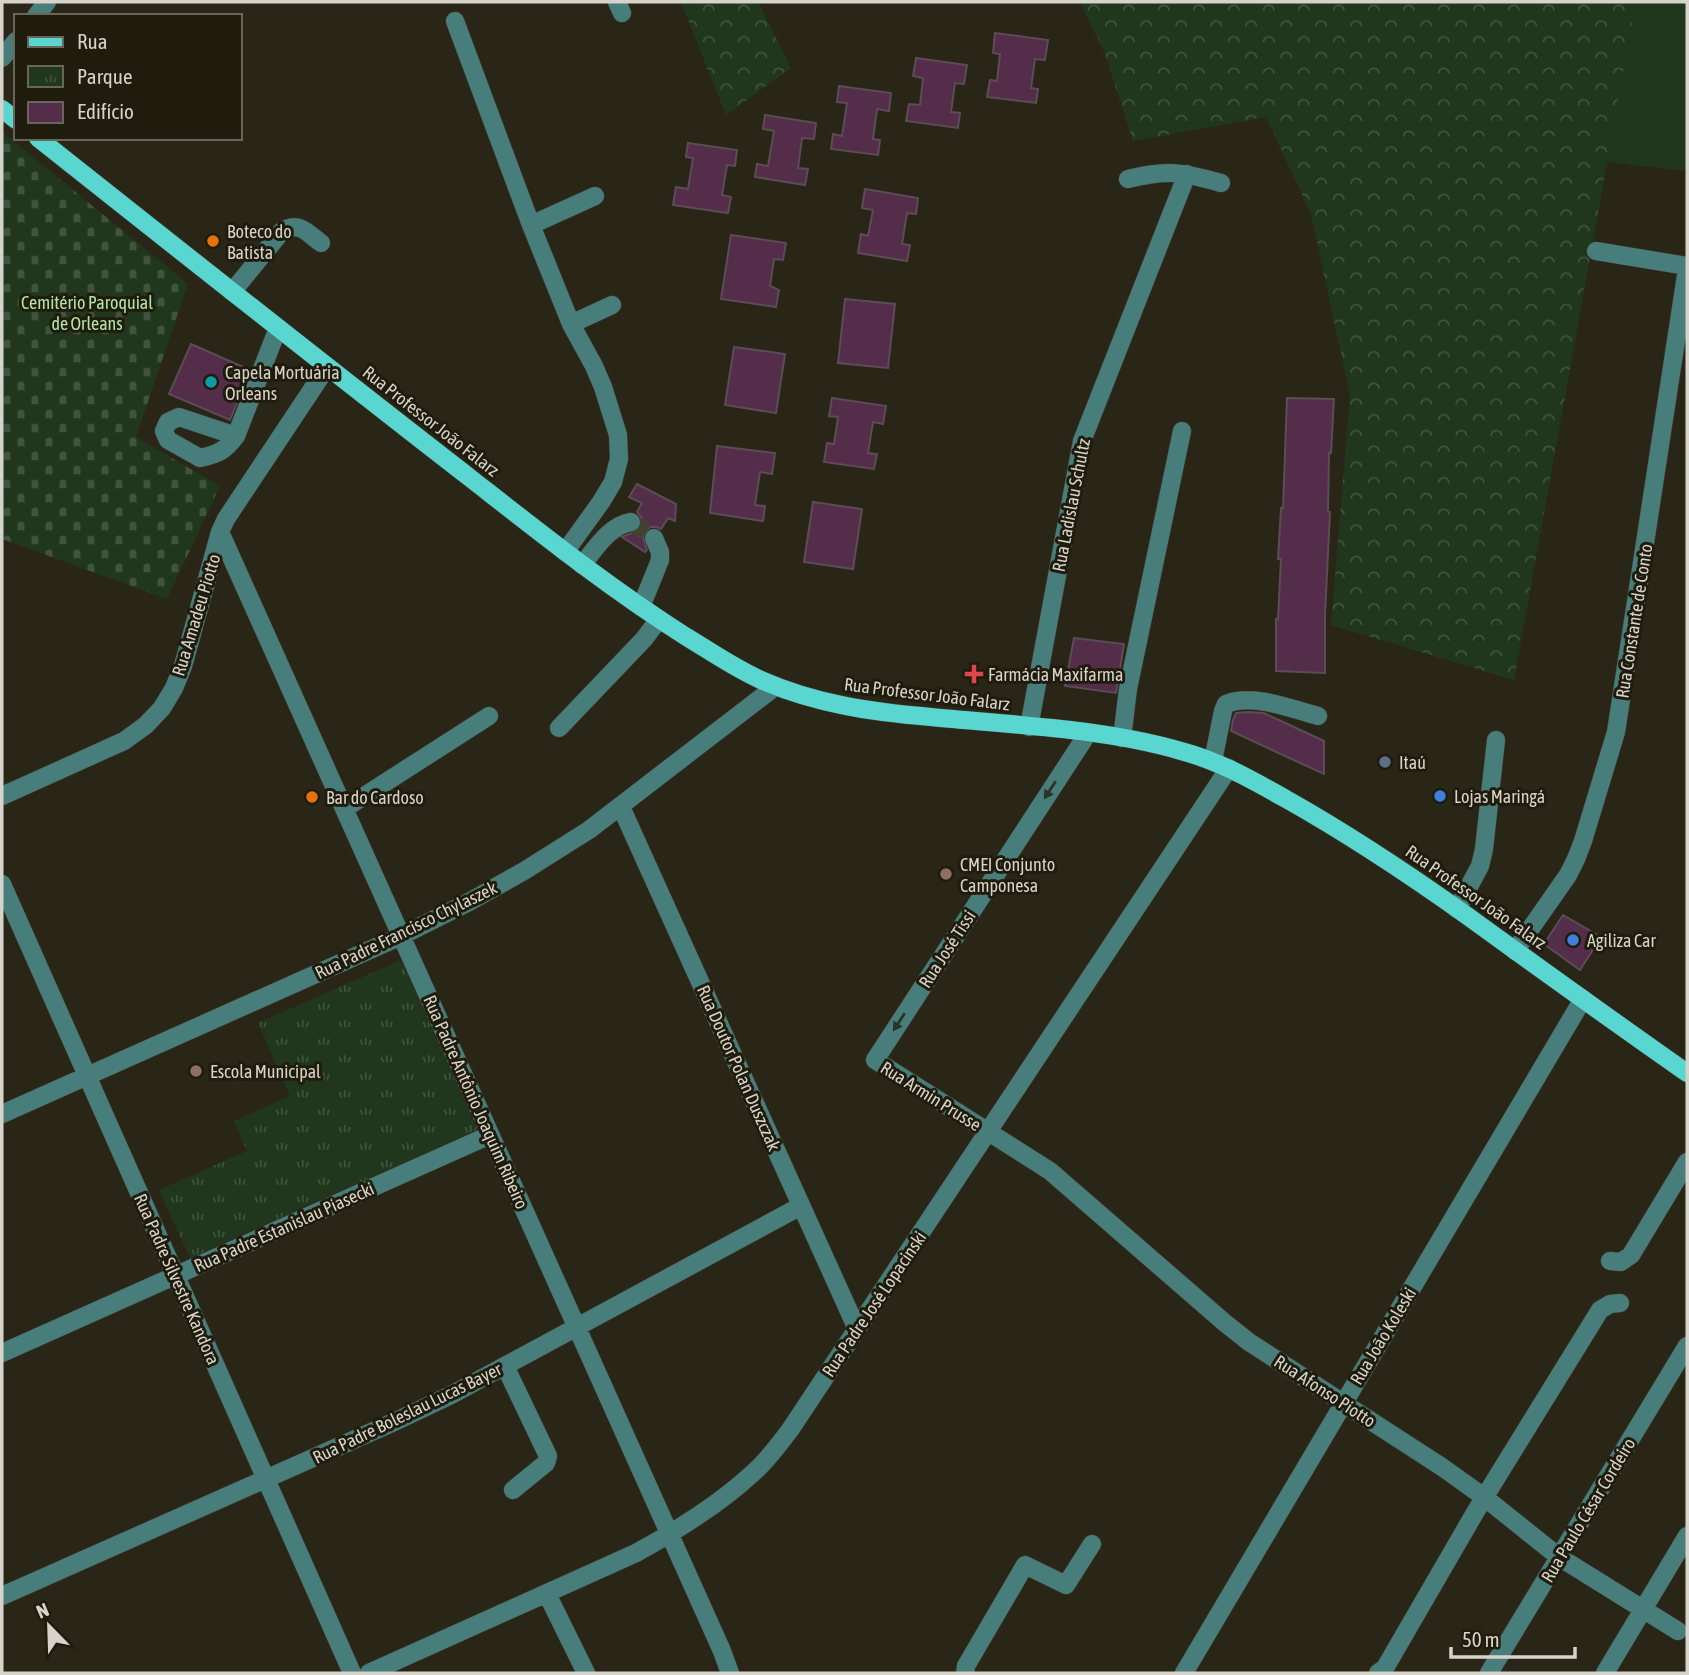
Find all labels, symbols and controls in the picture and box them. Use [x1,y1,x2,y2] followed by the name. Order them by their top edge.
[14,14,242,140] legend
[77,29,107,53] text: Rua
[77,64,132,88] text: Parque
[77,99,134,123] text: Edifício
[227,221,292,263] place label: Boteco do Batista
[205,233,221,249] marker: Boteco do Batista
[21,292,153,334] park label: Cemitério Paroquial de Orleans
[359,361,504,481] street label: Rua Professor João Falarz
[225,362,340,404] place label: Capela Mortuária Orleans
[203,374,219,390] marker: Capela Mortuária Orleans
[1048,436,1094,573] street label: Rua Ladislau Schultz
[1611,542,1657,700] street label: Rua Constante de Conto
[168,552,224,678] street label: Rua Amadeu Piotto
[988,664,1123,685] place label: Farmácia Maxifarma
[966,666,982,682] marker: Farmácia Maxifarma
[843,673,1012,715] street label: Rua Professor João Falarz
[1399,752,1426,773] place label: Itaú
[1377,754,1393,770] marker: Itaú
[1044,781,1057,800] one-way arrow
[1454,786,1545,807] place label: Lojas Maringá
[326,787,424,808] place label: Bar do Cardoso
[1432,788,1448,804] marker: Lojas Maringá
[304,789,320,805] marker: Bar do Cardoso
[1402,841,1551,954] street label: Rua Professor João Falarz
[960,854,1055,896] place label: CMEI Conjunto Camponesa
[938,866,954,882] marker: CMEI Conjunto Camponesa
[312,877,500,983] street label: Rua Padre Francisco Chylaszek
[914,906,980,992] street label: Rua José Tissi
[1587,930,1656,951] place label: Agiliza Car
[1565,932,1581,948] marker: Agiliza Car
[693,982,785,1154] street label: Rua Doutor Polan Duszczak
[419,992,533,1212] street label: Rua Padre Antônio Joaquim Ribeiro
[893,1012,906,1032] one-way arrow
[877,1057,985,1135] street label: Rua Armin Prusse
[210,1061,321,1082] place label: Escola Municipal
[188,1063,204,1079] marker: Escola Municipal
[191,1178,377,1276] street label: Rua Padre Estanislau Piasecki
[130,1190,224,1368] street label: Rua Padre Silvestre Kandora
[818,1227,930,1381] street label: Rua Padre José Lopacinski
[1346,1284,1420,1388] street label: Rua João Koleski
[1270,1350,1380,1432] street label: Rua Afonso Piotto
[309,1358,505,1468] street label: Rua Padre Boleslau Lucas Bayer
[1537,1434,1639,1586] street label: Rua Paulo César Cordeiro
[14,1591,84,1661] north arrow
[33,1598,52,1623] text: N
[1451,1616,1575,1660] scale bar
[1462,1627,1500,1651] text: 50 m

